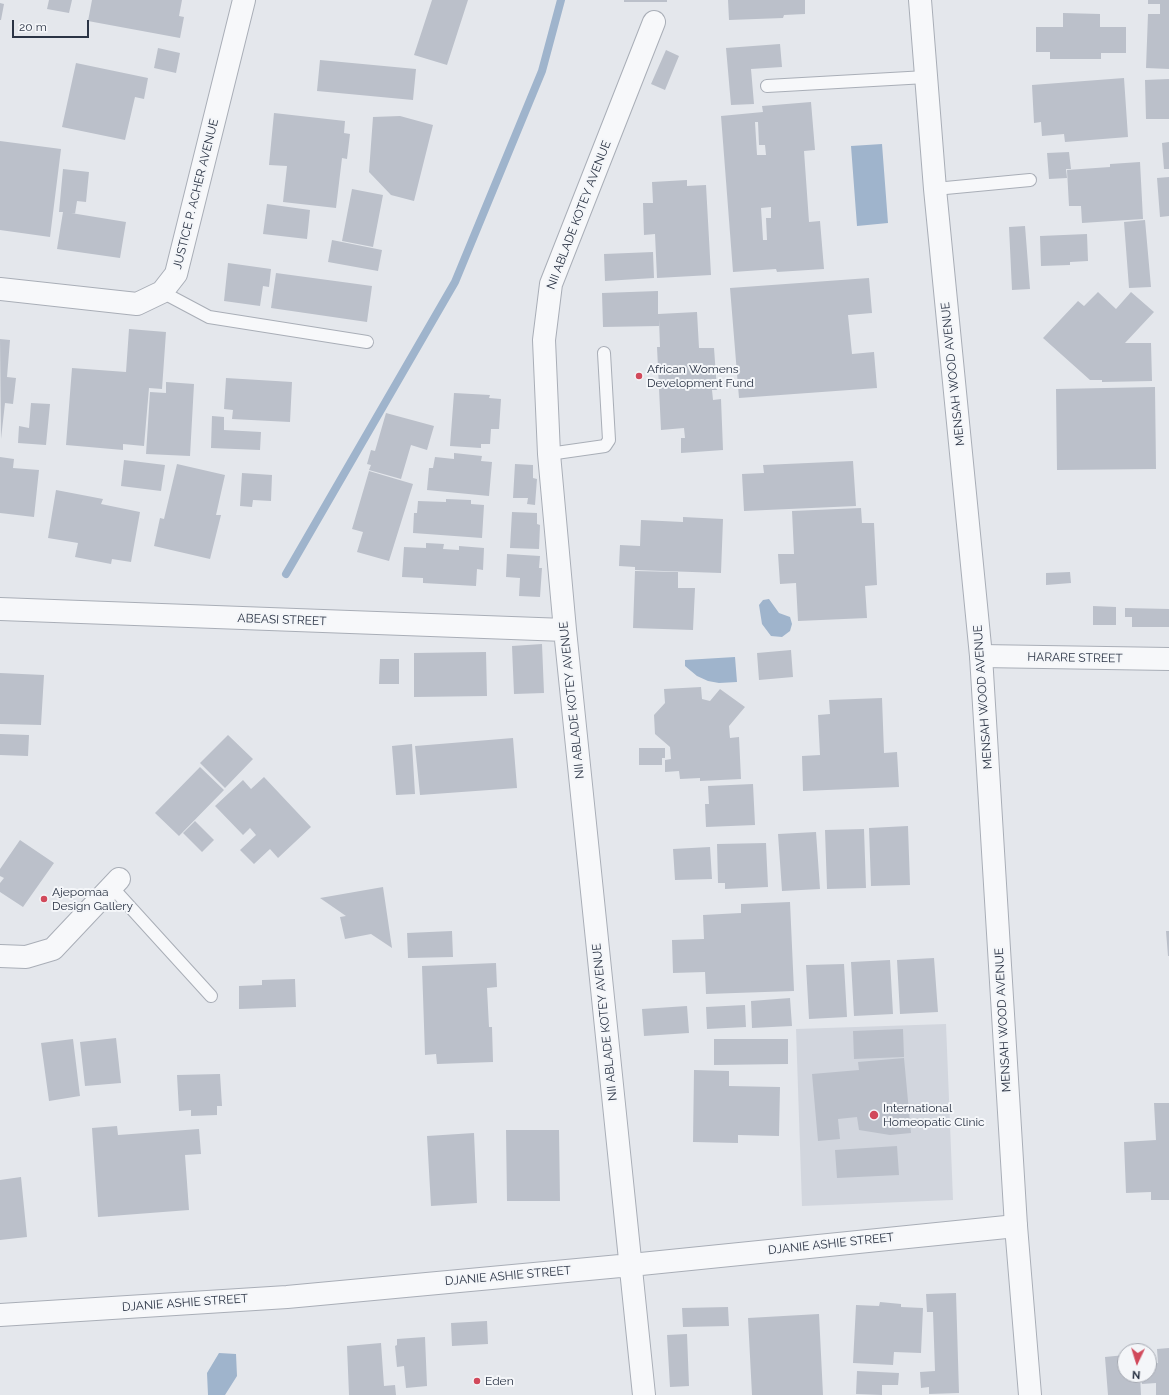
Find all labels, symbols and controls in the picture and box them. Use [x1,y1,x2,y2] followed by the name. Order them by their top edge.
[14,12,91,38] scale bar
[19,20,47,34] text: 20 m
[170,117,222,271] street label: JUSTICE P. ACHER AVENUE
[544,138,614,292] street label: NII ABLADE KOTEY AVENUE
[938,301,968,447] street label: MENSAH WOOD AVENUE
[647,362,754,390] place label: African Womens Development Fund
[634,371,644,381] marker: African Womens Development Fund
[237,611,327,629] street label: ABEASI STREET
[557,620,587,780] street label: NII ABLADE KOTEY AVENUE
[971,624,995,770] street label: MENSAH WOOD AVENUE
[1027,650,1123,666] street label: HARARE STREET
[52,885,133,913] place label: Ajepomaa Design Gallery
[39,894,49,904] marker: Ajepomaa Design Gallery
[590,942,620,1102] street label: NII ABLADE KOTEY AVENUE
[992,947,1014,1093] street label: MENSAH WOOD AVENUE
[883,1101,985,1129] place label: International Homeopatic Clinic
[868,1109,880,1121] marker: International Homeopatic Clinic
[767,1230,895,1258] street label: DJANIE ASHIE STREET
[444,1263,572,1289] street label: DJANIE ASHIE STREET
[121,1291,249,1315] street label: DJANIE ASHIE STREET
[1117,1343,1157,1383] north arrow
[1132,1368,1141,1381] text: N
[485,1374,514,1388] place label: Eden
[472,1376,482,1386] marker: Eden

